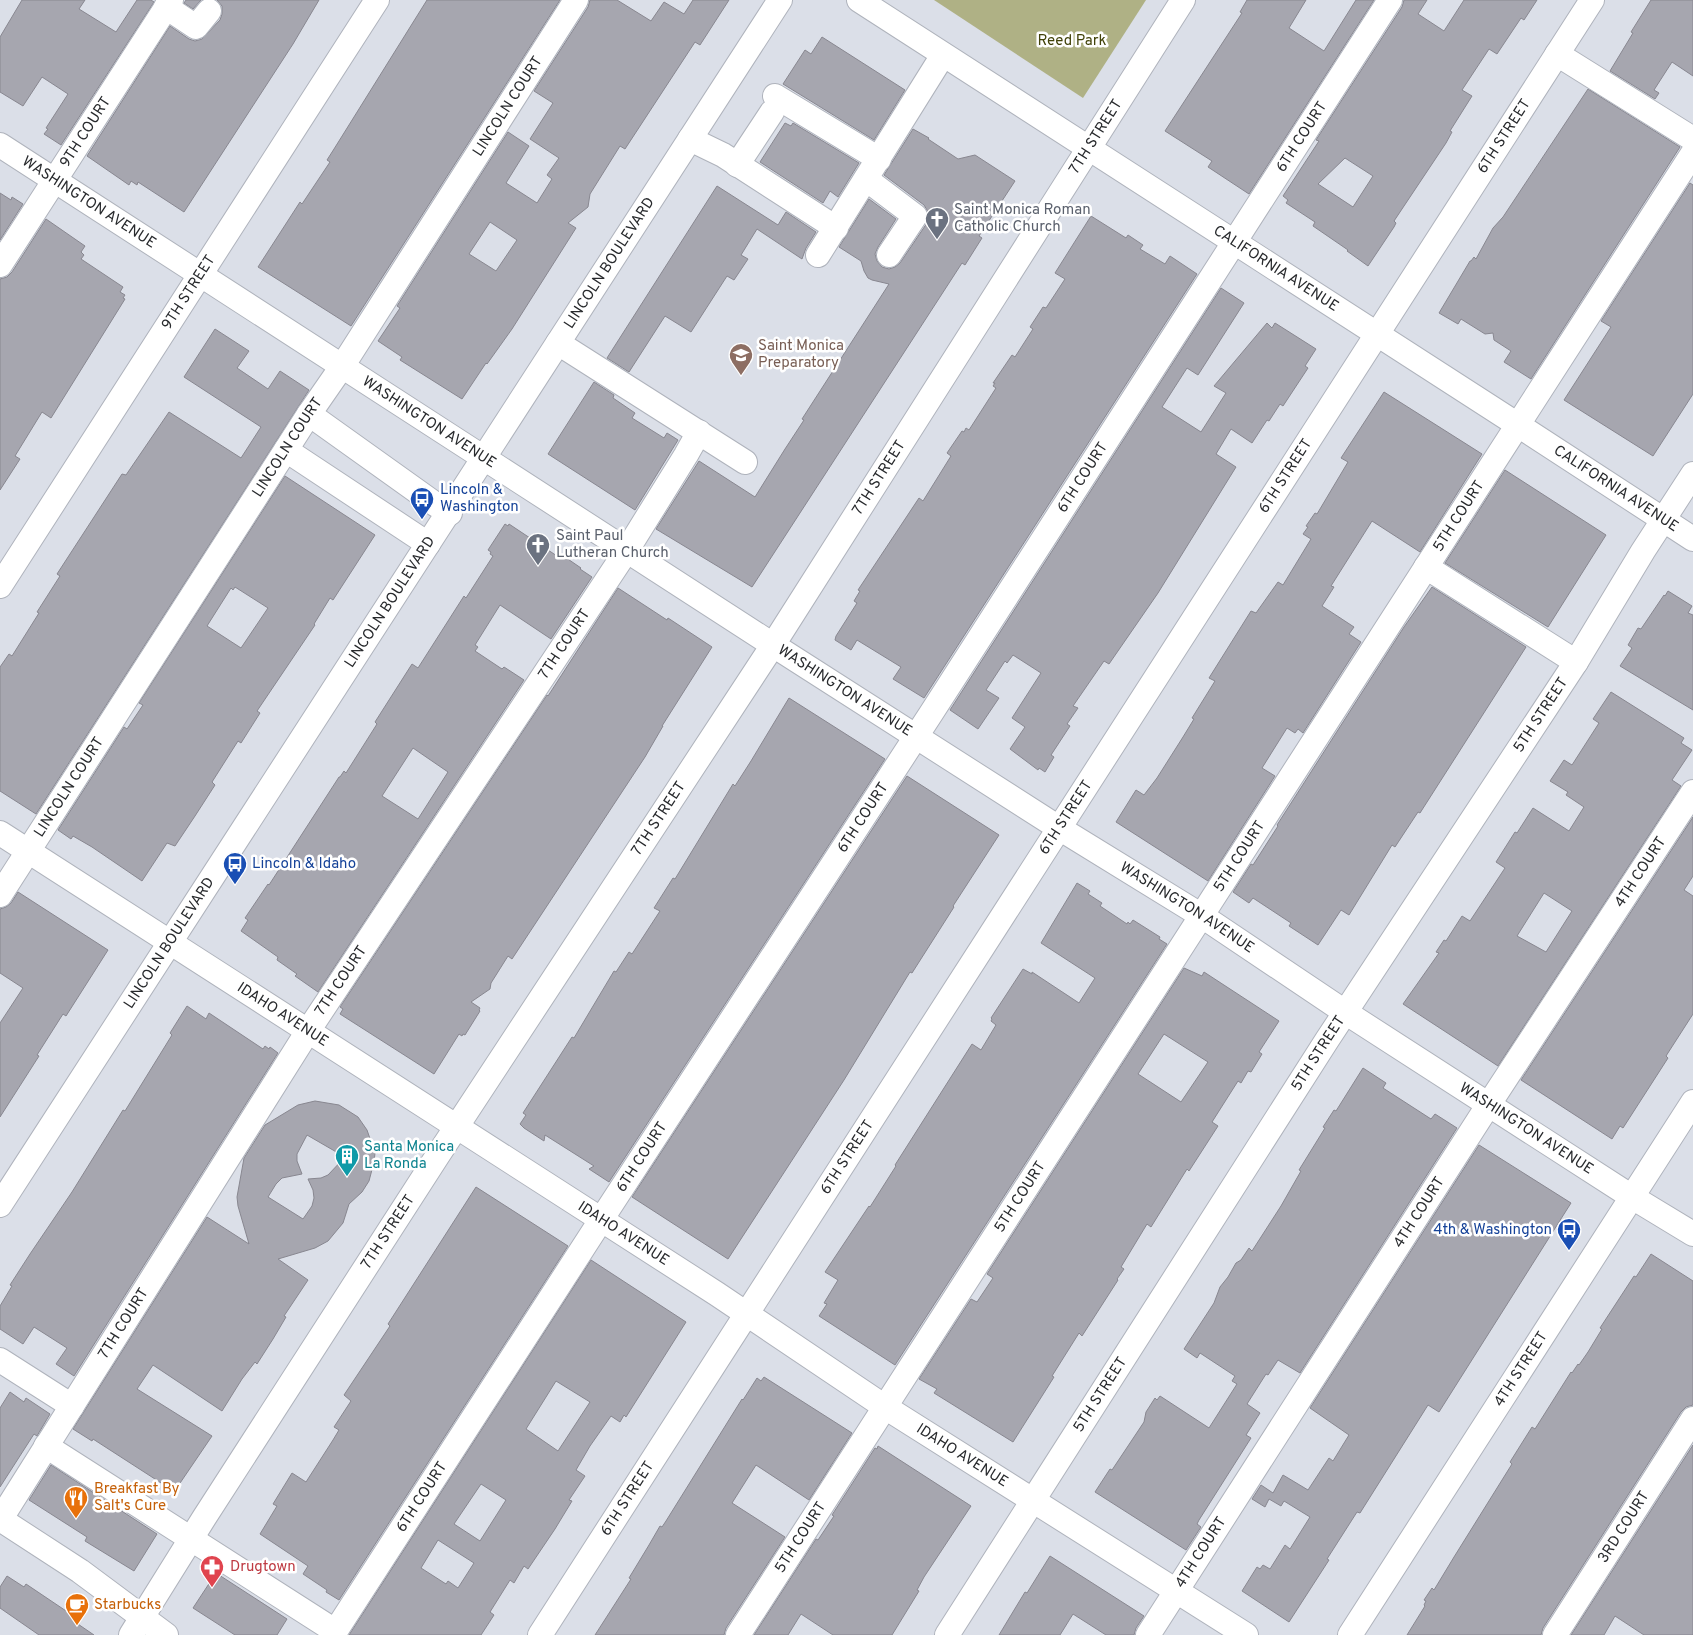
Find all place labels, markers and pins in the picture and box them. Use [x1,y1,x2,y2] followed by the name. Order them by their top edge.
[954,201,1091,237] place label: Saint Monica Roman Catholic Church
[924,206,950,240] church icon: Saint Monica Roman Catholic Church
[758,337,844,373] place label: Saint Monica Preparatory
[728,342,754,376] school or university icon: Saint Monica Preparatory
[440,481,519,517] place label: Lincoln & Washington
[409,486,435,520] bus stop icon: Lincoln & Washington
[556,527,669,563] place label: Saint Paul Lutheran Church
[525,532,551,566] church icon: Saint Paul Lutheran Church
[222,851,248,885] bus stop icon: Lincoln & Idaho
[252,855,356,874] place label: Lincoln & Idaho
[364,1138,454,1174] place label: Santa Monica La Ronda
[334,1143,360,1177] building icon: Santa Monica La Ronda
[1556,1217,1582,1251] bus stop icon: 4th & Washington
[1433,1221,1552,1240] place label: 4th & Washington
[94,1480,179,1516] place label: Breakfast By Salt's Cure
[63,1485,89,1519] restaurant icon: Breakfast By Salt's Cure
[199,1554,225,1588] pharmacy icon: Drugtown
[230,1558,296,1577] place label: Drugtown
[64,1592,90,1626] cafe icon: Starbucks
[94,1596,161,1615] place label: Starbucks

